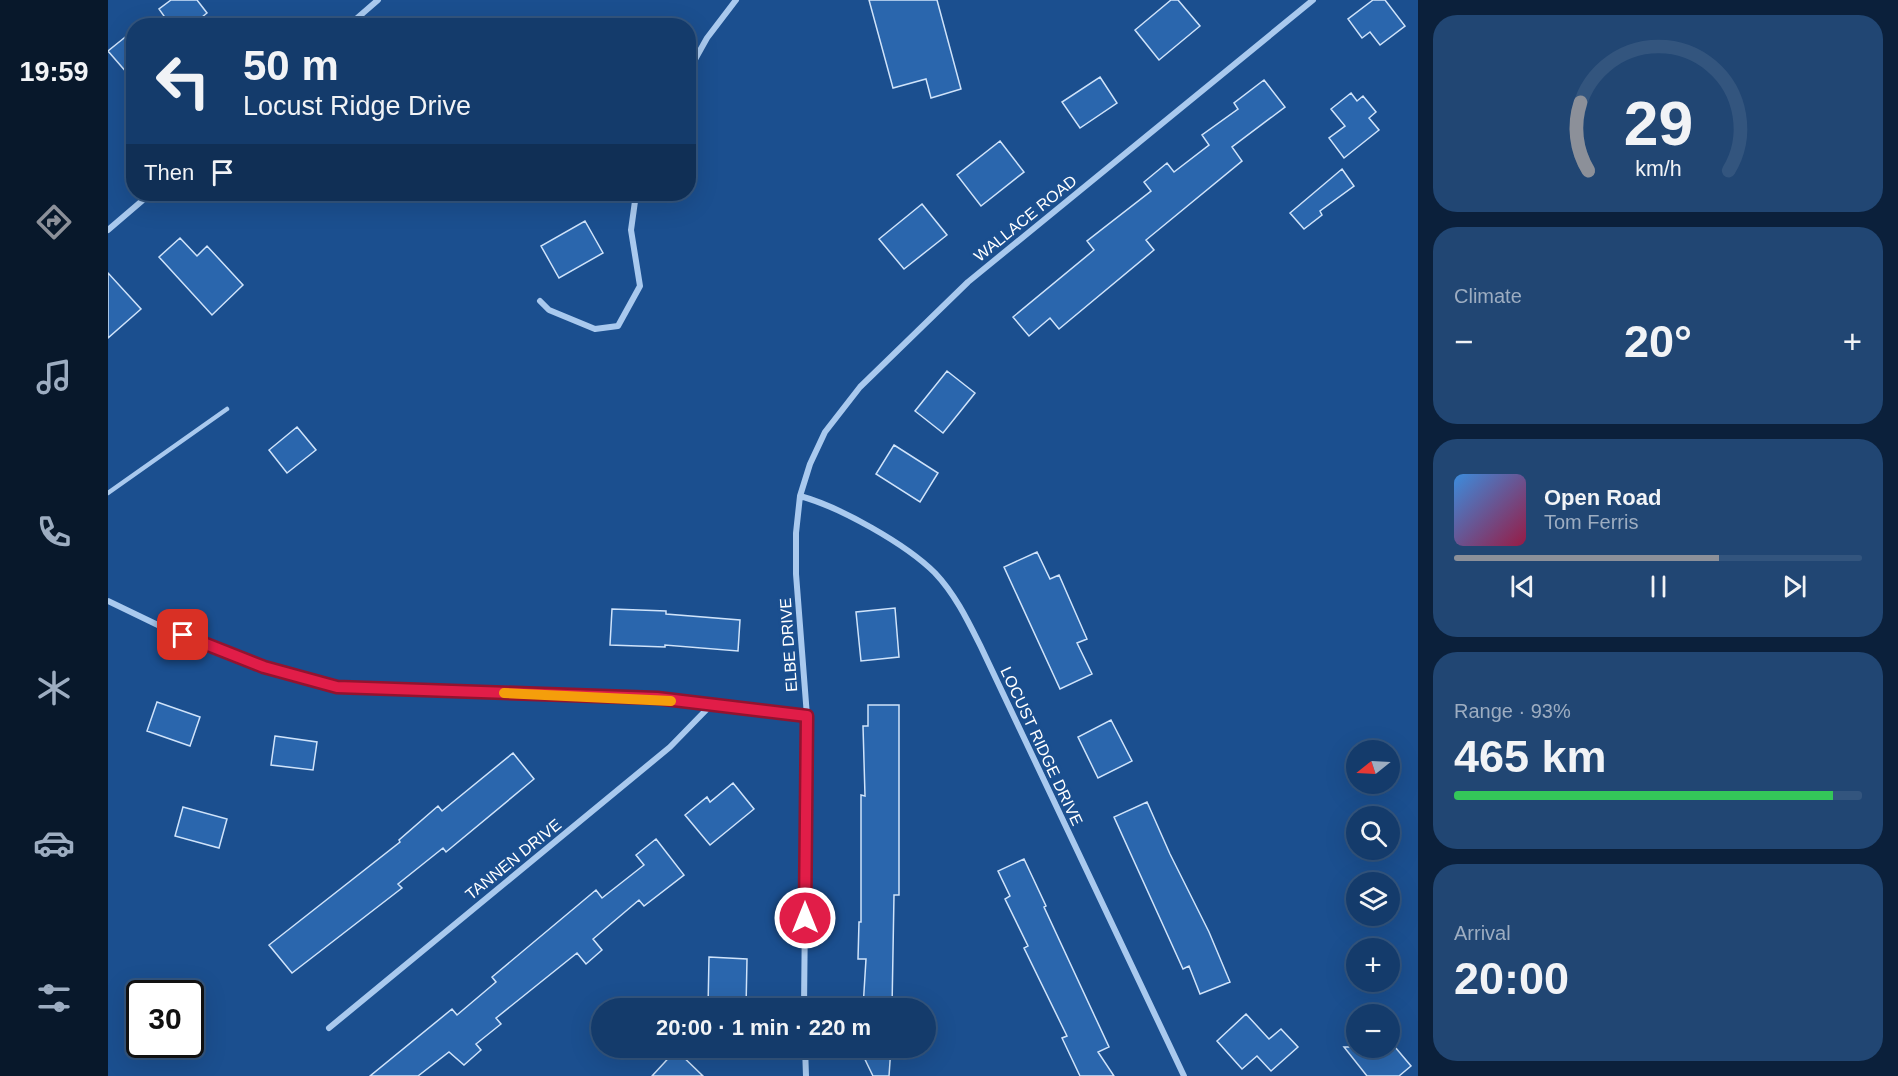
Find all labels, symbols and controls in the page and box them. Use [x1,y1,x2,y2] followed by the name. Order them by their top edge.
[144,42,222,120] icon: left
[243,42,339,89] text: 50 m
[19,57,89,87] text: 19:59
[1623,89,1693,158] text: 29
[243,91,471,121] text: Locust Ridge Drive
[206,156,239,189] icon: arrive
[1635,157,1681,181] text: km/h
[144,160,194,185] text: Then
[971,172,1080,265] street label: WALLACE ROAD
[33,201,75,243] icon: directions
[1454,285,1522,307] text: Climate
[1624,316,1692,367] text: 20°
[1454,323,1473,360] text: −
[1843,323,1862,360] text: +
[33,356,75,398] icon: music
[1544,485,1661,510] text: Open Road
[33,511,75,553] icon: phone
[1544,511,1638,533] text: Tom Ferris
[1506,570,1539,603] icon: previous
[1642,570,1675,603] icon: pause
[1778,570,1811,603] icon: next
[777,597,800,693] street label: ELBE DRIVE
[157,609,208,660] pin
[166,618,199,651] icon: arrive
[997,664,1086,828] street label: LOCUST RIDGE DRIVE
[33,667,75,709] icon: climate
[1454,700,1571,722] text: Range · 93%
[1454,731,1607,782] text: 465 km
[1346,740,1400,794] north arrow
[1346,740,1400,1058] map controls
[1346,806,1400,860] button: search
[462,816,564,903] street label: TANNEN DRIVE
[33,822,75,864] icon: car
[1346,872,1400,926] button: layers
[773,886,837,950] position arrow
[1454,922,1511,944] text: Arrival
[1346,938,1400,992] button: +
[1454,953,1569,1004] text: 20:00
[33,977,75,1019] icon: filters
[126,980,204,1058] speed limit sign: 30
[1346,1004,1400,1058] button: −
[656,1015,871,1040] text: 20:00 · 1 min · 220 m

